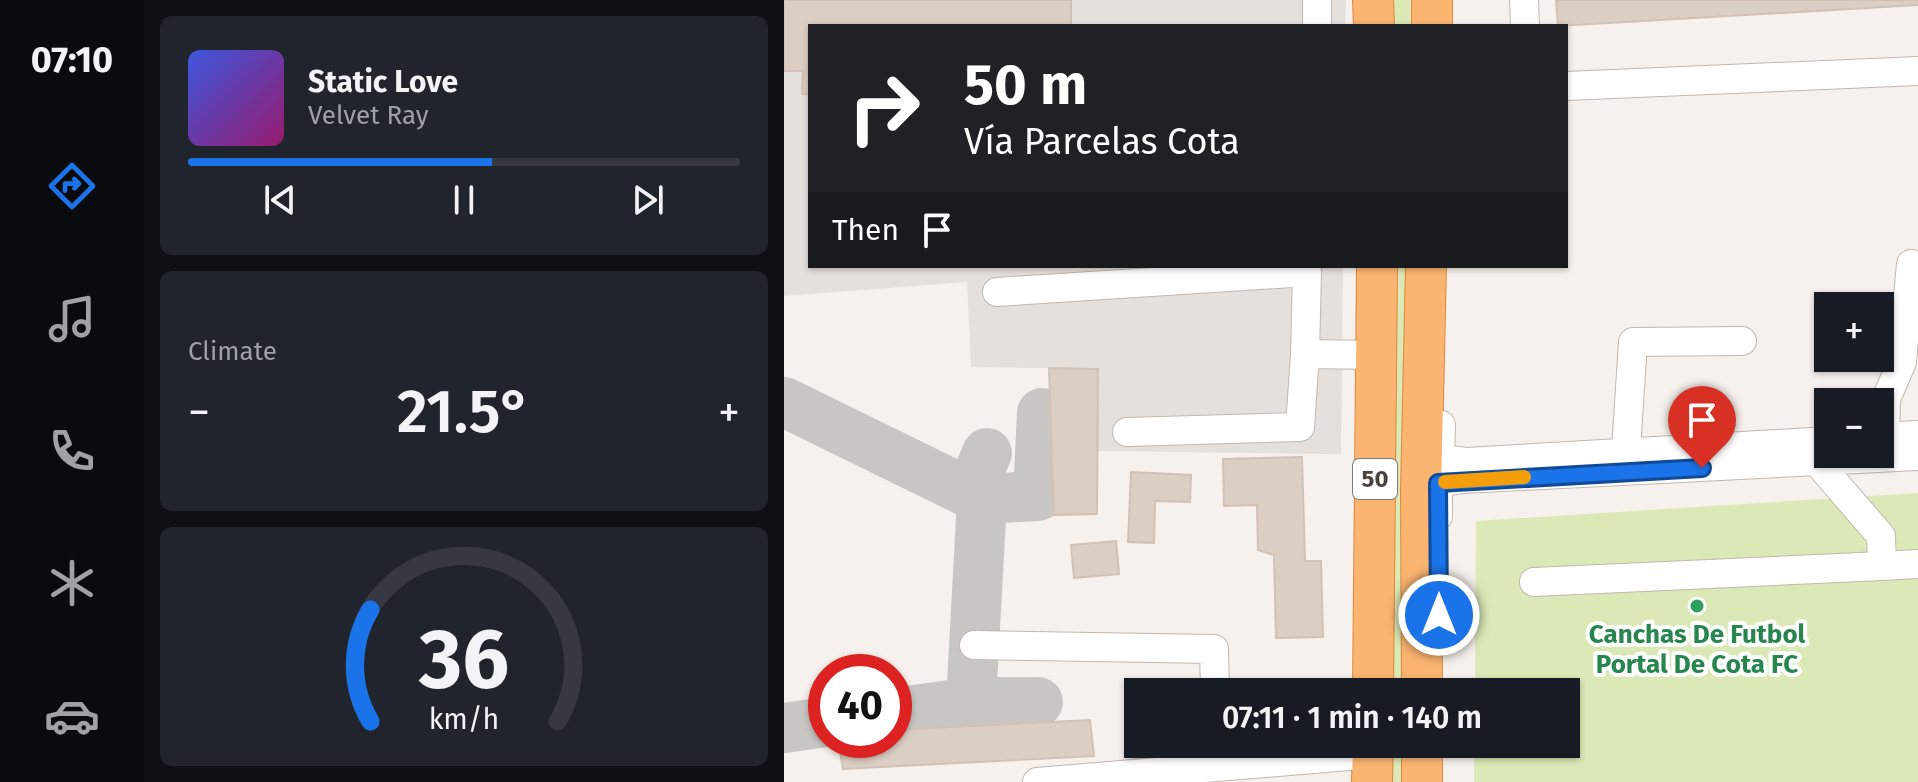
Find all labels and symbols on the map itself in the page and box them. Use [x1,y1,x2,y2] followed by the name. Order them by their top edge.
[1668,386,1736,468] pin
[1353,459,1397,499] road number: 50
[1397,573,1481,657] position arrow
[1688,597,1706,615] marker: Canchas De Futbol Portal De Cota FC
[1589,619,1806,680] place label: Canchas De Futbol Portal De Cota FC
[808,654,912,758] speed limit sign: 40

